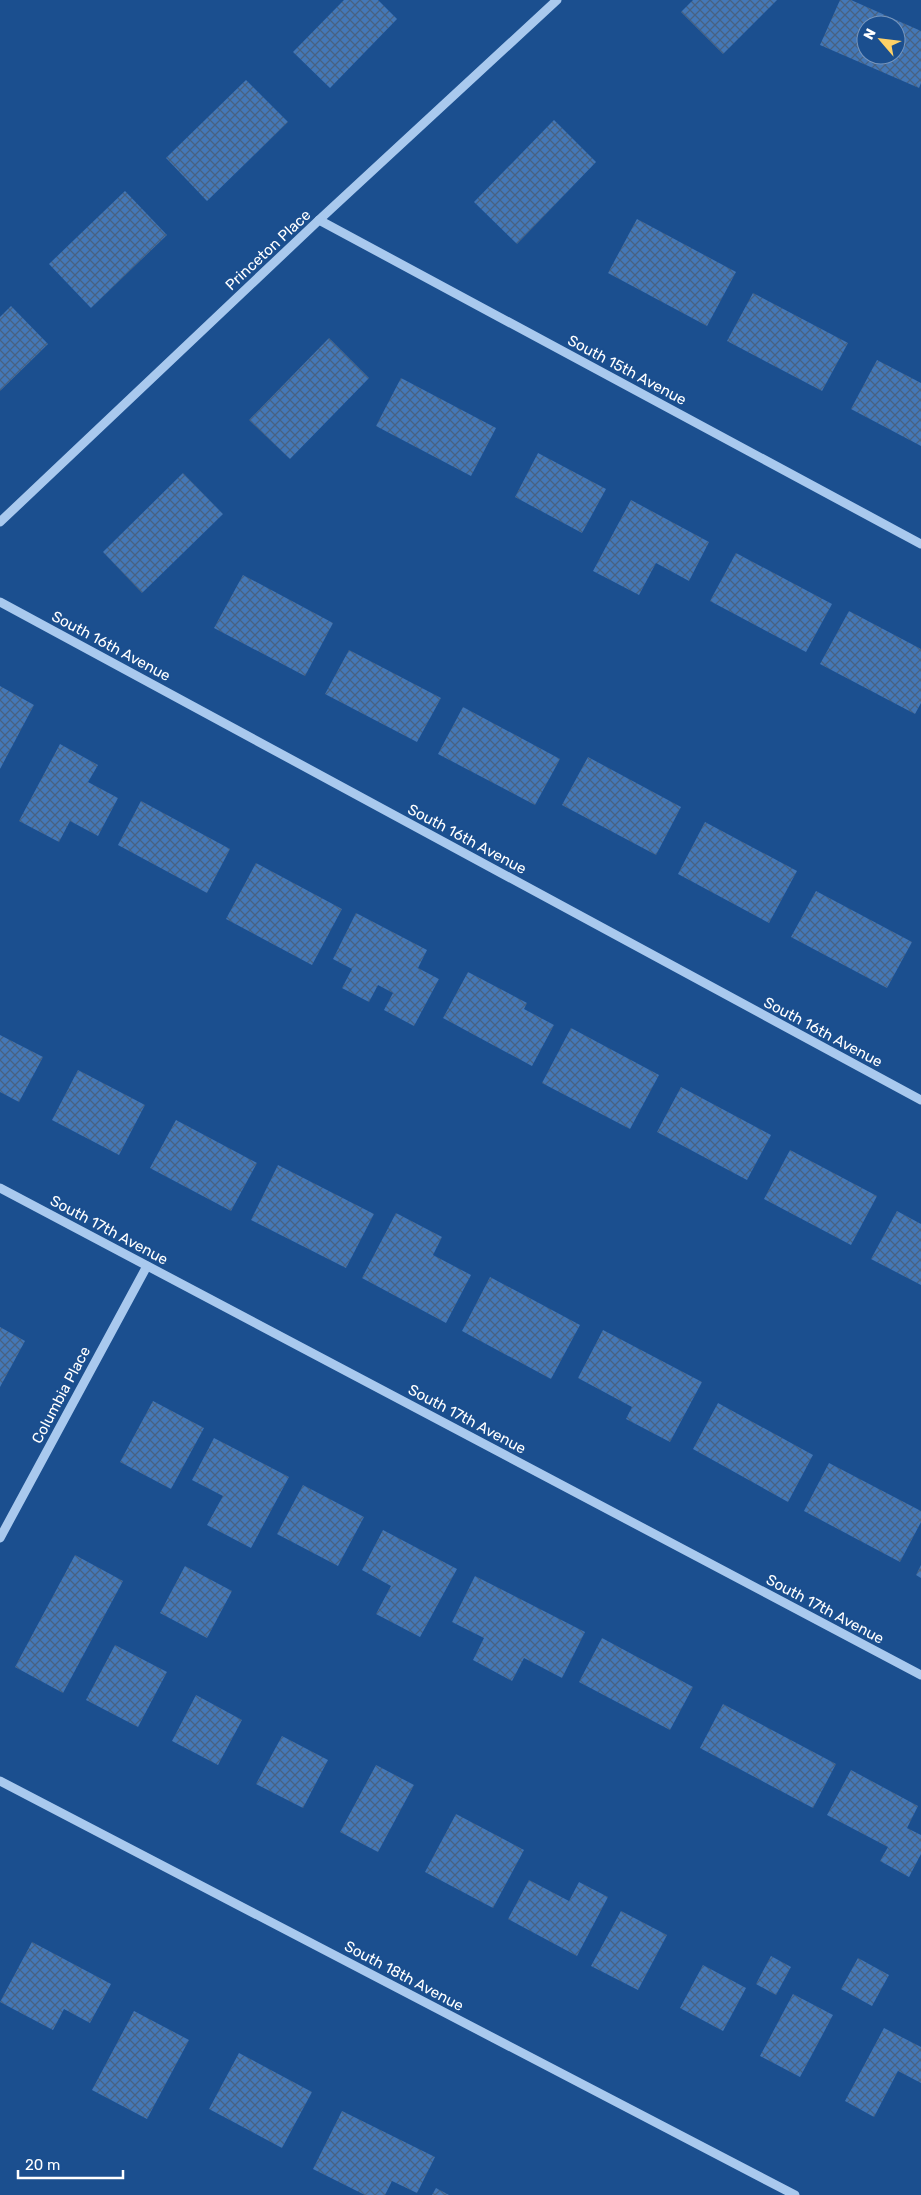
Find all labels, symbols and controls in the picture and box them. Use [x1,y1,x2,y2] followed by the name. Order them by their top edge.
[856,15,906,65] north arrow
[860,26,880,43] text: N
[222,206,314,294] street label: Princeton Place
[565,331,689,409] street label: South 15th Avenue
[49,607,173,685] street label: South 16th Avenue
[405,800,529,878] street label: South 16th Avenue
[761,993,885,1071] street label: South 16th Avenue
[47,1191,171,1269] street label: South 17th Avenue
[28,1343,94,1447] street label: Columbia Place
[405,1380,529,1458] street label: South 17th Avenue
[763,1570,887,1648] street label: South 17th Avenue
[341,1937,467,2015] street label: South 18th Avenue
[18,2148,122,2180] scale bar
[25,2156,60,2174] text: 20 m

